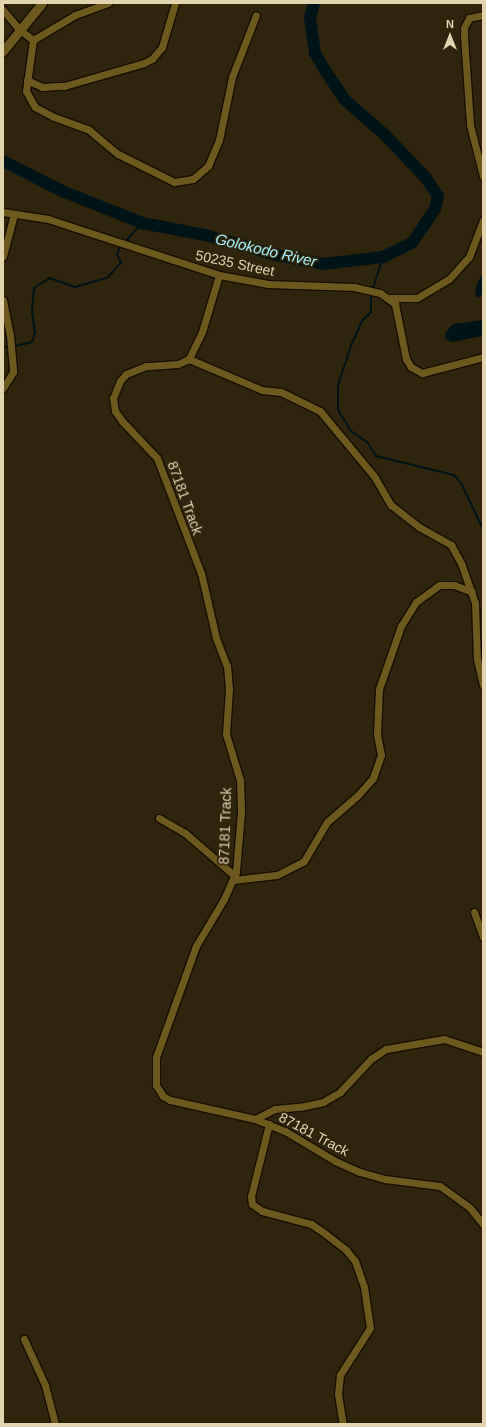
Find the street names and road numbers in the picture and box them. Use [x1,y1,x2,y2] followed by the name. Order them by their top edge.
[194,246,276,280] street label: 50235 Street
[164,459,206,537] street label: 87181 Track
[215,787,235,865] street label: 87181 Track
[276,1108,352,1160] street label: 87181 Track

